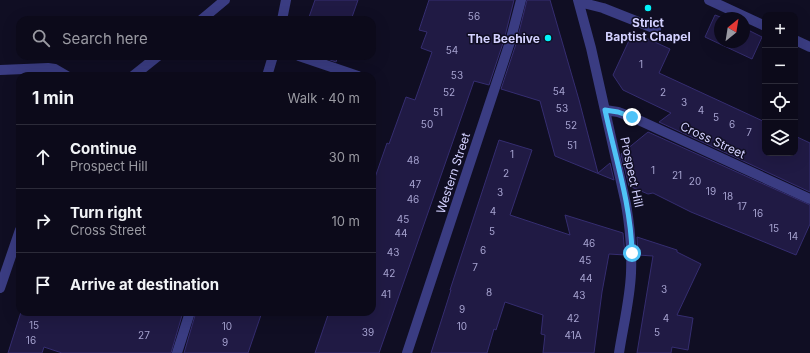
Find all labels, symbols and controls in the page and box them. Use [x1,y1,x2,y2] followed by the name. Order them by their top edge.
[643,3,653,13] marker: Strict Baptist Chapel
[468,10,480,22] house number: 56
[714,12,750,48] north arrow
[762,12,798,156] map controls
[762,12,798,48] button: +
[605,15,691,44] place label: Strict Baptist Chapel
[16,16,376,60] search box
[30,27,52,49] icon: search
[62,29,148,48] text: Search here
[467,31,540,46] place label: The Beehive
[543,33,553,43] marker: The Beehive
[446,44,458,56] house number: 54
[762,48,798,84] button: −
[639,58,643,70] house number: 1
[451,69,463,81] house number: 53
[762,84,798,120] button: locate
[553,85,565,97] house number: 54
[443,86,455,98] house number: 52
[660,86,666,98] house number: 2
[32,88,74,108] text: 1 min
[288,90,360,106] text: Walk · 40 m
[681,96,687,108] house number: 3
[556,102,568,114] house number: 53
[698,104,704,116] house number: 4
[433,106,443,118] house number: 51
[623,108,641,126] route end
[713,111,719,123] house number: 5
[421,118,433,130] house number: 50
[678,118,748,162] street label: Cross Street
[729,118,735,130] house number: 6
[565,119,577,131] house number: 52
[762,120,798,156] button: layers
[746,126,752,138] house number: 7
[433,130,473,215] street label: Western Street
[617,135,647,209] street label: Prospect Hill
[70,139,137,158] text: Continue
[567,139,577,151] house number: 51
[32,146,54,168] icon: ahead
[510,148,514,160] house number: 1
[329,149,360,165] text: 30 m
[407,154,419,166] house number: 48
[70,158,148,174] text: Prospect Hill
[651,164,655,176] house number: 1
[503,167,509,179] house number: 2
[672,169,682,181] house number: 21
[689,175,701,187] house number: 20
[409,178,421,190] house number: 47
[706,185,716,197] house number: 19
[497,186,503,198] house number: 3
[723,190,733,202] house number: 18
[407,193,419,205] house number: 46
[737,200,747,212] house number: 17
[70,203,142,222] text: Turn right
[490,205,496,217] house number: 4
[753,207,763,219] house number: 16
[32,210,54,232] icon: right
[331,213,360,229] text: 10 m
[397,213,409,225] house number: 45
[70,222,146,238] text: Cross Street
[769,222,779,234] house number: 15
[489,225,495,237] house number: 5
[395,227,407,239] house number: 44
[788,230,798,242] house number: 14
[583,237,595,249] house number: 46
[480,244,486,256] house number: 6
[623,244,641,262] route start
[387,246,399,258] house number: 43
[579,254,591,266] house number: 45
[472,261,478,273] house number: 7
[383,267,395,279] house number: 42
[580,272,592,284] house number: 44
[32,274,54,296] icon: arrive
[70,275,219,294] text: Arrive at destination
[661,283,667,295] house number: 3
[486,286,492,298] house number: 8
[381,288,391,300] house number: 41
[573,289,585,301] house number: 43
[459,303,465,315] house number: 9
[567,312,579,324] house number: 42
[663,312,669,324] house number: 4
[29,319,39,331] house number: 15
[222,320,232,332] house number: 10
[457,320,467,332] house number: 10
[362,326,374,338] house number: 39
[654,326,660,338] house number: 5
[138,329,150,341] house number: 27
[564,329,582,341] house number: 41A
[26,334,36,346] house number: 16
[222,336,228,348] house number: 9

